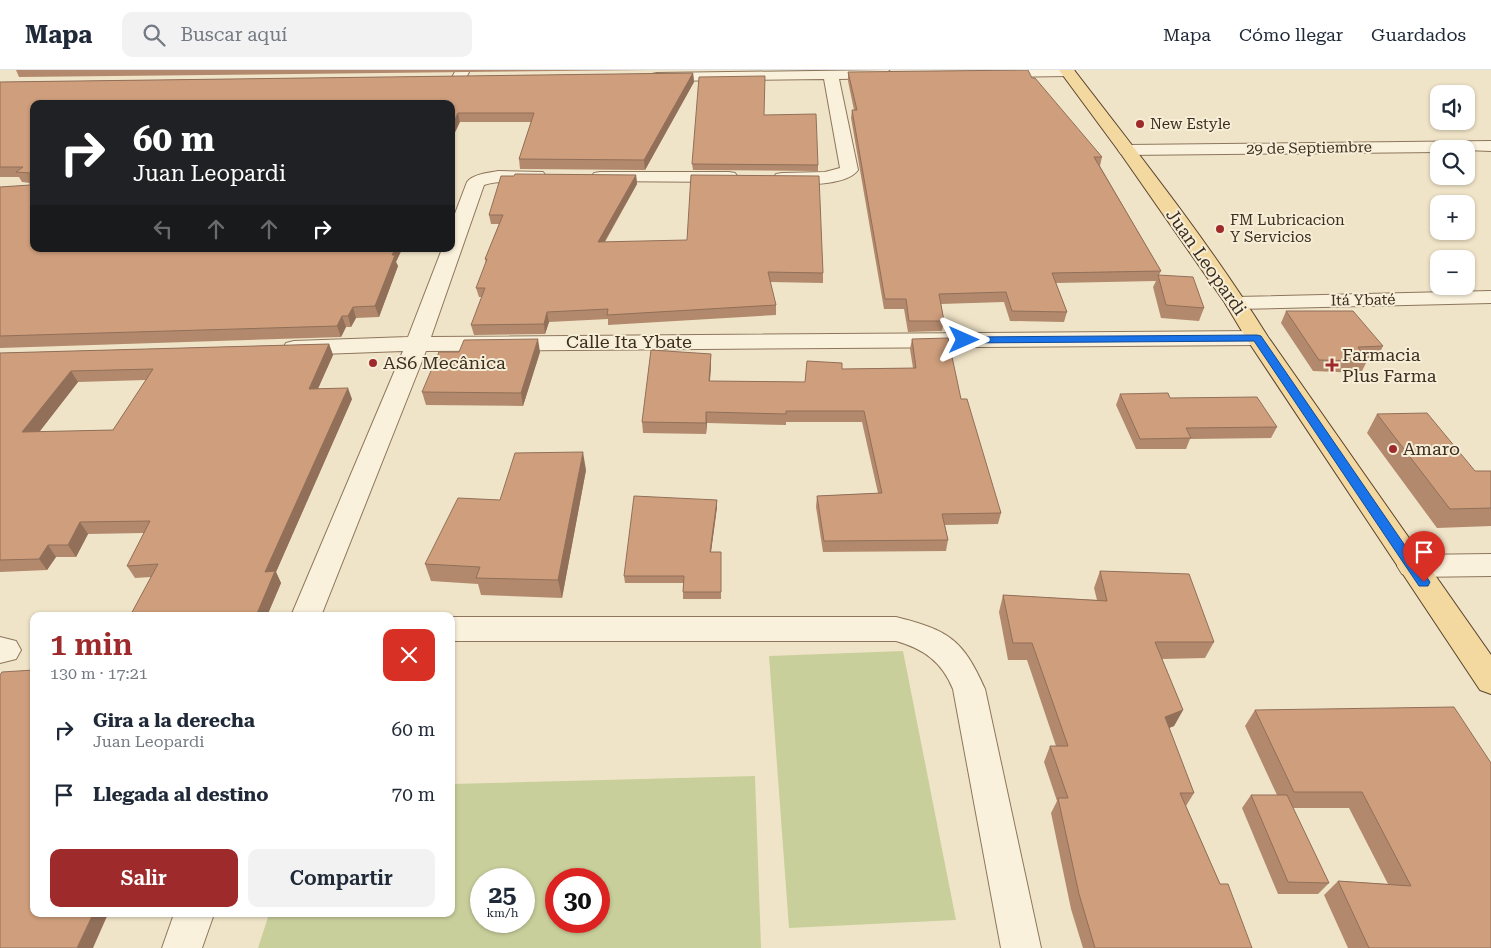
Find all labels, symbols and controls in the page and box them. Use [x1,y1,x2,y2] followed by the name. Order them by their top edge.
[122,12,472,57] search box
[25,21,92,49] text: Mapa
[140,21,168,49] icon: search
[180,23,287,46] text: Buscar aquí
[1163,24,1211,45] text: Mapa
[1239,24,1343,45] text: Cómo llegar
[1371,24,1466,45] text: Guardados
[1430,85,1475,295] map controls
[1430,85,1475,130] button: sound
[1150,115,1231,133] place label: New Estyle
[1134,118,1146,130] marker: New Estyle
[133,119,215,160] text: 60 m
[50,120,115,185] icon: right
[1246,138,1372,158] street label: 29 de Septiembre
[1430,140,1475,185] button: search
[133,161,286,186] text: Juan Leopardi
[1430,195,1475,240] button: +
[1162,204,1251,319] street label: Juan Leopardi
[1230,211,1345,246] place label: FM Lubricacion Y Servicios
[149,215,177,243] icon: left
[202,215,230,243] icon: ahead
[255,215,283,243] icon: ahead
[308,215,336,243] icon: right
[1214,223,1226,235] marker: FM Lubricacion Y Servicios
[1430,250,1475,295] button: −
[1330,290,1396,310] street label: Itá Ybaté
[937,313,989,365] position arrow
[566,331,692,352] street label: Calle Ita Ybate
[1342,344,1437,386] place label: Farmacia Plus Farma
[383,352,506,373] place label: AS6 Mecânica
[367,357,379,369] marker: AS6 Mecânica
[1326,359,1338,371] marker: Farmacia Plus Farma
[1403,438,1460,459] place label: Amaro
[1387,443,1399,455] marker: Amaro
[1403,531,1445,582] pin
[1410,538,1438,566] icon: arrive
[50,627,133,662] text: 1 min
[383,629,435,681] button: close
[50,664,148,683] text: 130 m · 17:21
[93,709,255,732] text: Gira a la derecha
[50,716,78,744] icon: right
[392,718,435,741] text: 60 m
[93,732,204,751] text: Juan Leopardi
[50,781,78,809] icon: arrive
[93,783,269,806] text: Llegada al destino
[392,783,435,806] text: 70 m
[50,849,238,907] button: Salir
[248,849,435,907] button: Compartir
[545,868,610,933] speed limit sign: 30
[488,880,517,909] text: 25
[486,906,519,920] text: km/h

